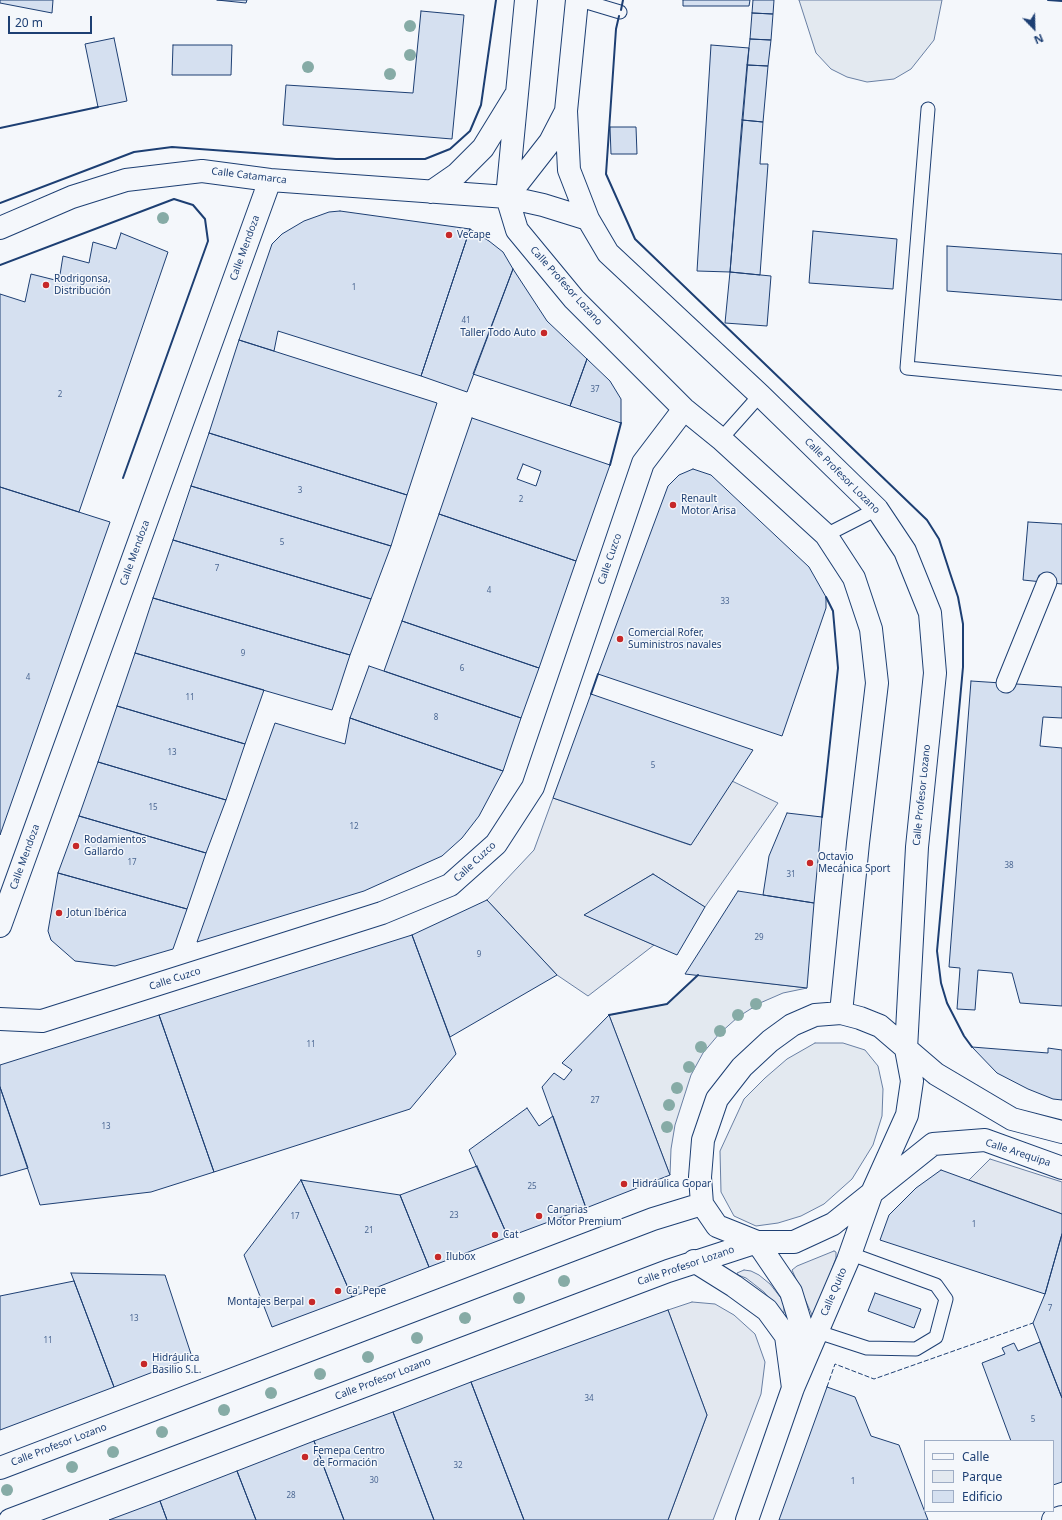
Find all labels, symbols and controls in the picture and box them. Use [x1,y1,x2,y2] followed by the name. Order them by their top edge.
[10,8,94,34] scale bar
[1014,8,1054,48] north arrow
[15,14,43,31] text: 20 m
[1032,31,1046,48] text: N
[211,165,287,187] street label: Calle Catamarca
[228,214,262,282] street label: Calle Mendoza
[457,229,491,241] place label: Vecape
[444,230,454,240] marker: Vecape
[528,244,604,328] street label: Calle Profesor Lozano
[54,273,111,296] place label: Rodrigonsa, Distribución
[41,280,51,290] marker: Rodrigonsa, Distribución
[352,283,356,293] house number: 1
[461,316,471,326] house number: 41
[460,327,536,339] place label: Taller Todo Auto
[539,328,549,338] marker: Taller Todo Auto
[590,385,600,395] house number: 37
[58,390,62,400] house number: 2
[802,436,882,516] street label: Calle Profesor Lozano
[298,486,302,496] house number: 3
[681,493,736,516] place label: Renault Motor Arisa
[519,495,523,505] house number: 2
[668,500,678,510] marker: Renault Motor Arisa
[118,519,152,587] street label: Calle Mendoza
[596,532,624,586] street label: Calle Cuzco
[280,538,284,548] house number: 5
[215,564,219,574] house number: 7
[487,586,491,596] house number: 4
[720,597,730,607] house number: 33
[628,627,722,650] place label: Comercial Rofer, Suministros navales
[615,634,625,644] marker: Comercial Rofer, Suministros navales
[241,649,245,659] house number: 9
[460,664,464,674] house number: 6
[26,673,30,683] house number: 4
[185,693,195,703] house number: 11
[434,713,438,723] house number: 8
[911,744,933,846] street label: Calle Profesor Lozano
[167,748,177,758] house number: 13
[651,761,655,771] house number: 5
[148,803,158,813] house number: 15
[349,822,359,832] house number: 12
[8,823,42,891] street label: Calle Mendoza
[84,834,146,858] place label: Rodamientos Gallardo
[451,839,499,885] street label: Calle Cuzco
[71,841,81,851] marker: Rodamientos Gallardo
[818,851,890,874] place label: Octavio Mecánica Sport
[127,858,137,868] house number: 17
[805,858,815,868] marker: Octavio Mecánica Sport
[1004,861,1014,871] house number: 38
[786,870,796,880] house number: 31
[67,907,127,919] place label: Jotun Ibérica
[54,908,64,918] marker: Jotun Ibérica
[754,933,764,943] house number: 29
[477,950,481,960] house number: 9
[148,965,202,993] street label: Calle Cuzco
[306,1040,316,1050] house number: 11
[590,1096,600,1106] house number: 27
[101,1122,111,1132] house number: 13
[984,1137,1052,1169] street label: Calle Arequipa
[632,1178,711,1190] place label: Hidráulica Gopar
[619,1179,629,1189] marker: Hidráulica Gopar
[527,1182,537,1192] house number: 25
[547,1204,622,1228] place label: Canarias Motor Premium
[449,1211,459,1221] house number: 23
[534,1211,544,1221] marker: Canarias Motor Premium
[290,1212,300,1222] house number: 17
[972,1220,976,1230] house number: 1
[364,1226,374,1236] house number: 21
[503,1229,519,1241] place label: Cat
[490,1230,500,1240] marker: Cat
[636,1244,736,1288] street label: Calle Profesor Lozano
[446,1251,475,1263] place label: Ilubox
[433,1252,443,1262] marker: Ilubox
[818,1266,850,1318] street label: Calle Quito
[346,1285,386,1297] place label: Ca' Pepe
[333,1286,343,1296] marker: Ca' Pepe
[227,1296,304,1308] place label: Montajes Berpal
[307,1297,317,1307] marker: Montajes Berpal
[1048,1304,1052,1314] house number: 7
[129,1314,139,1324] house number: 13
[43,1336,53,1346] house number: 11
[152,1352,201,1376] place label: Hidráulica Basilio S.L.
[333,1355,433,1403] street label: Calle Profesor Lozano
[139,1359,149,1369] marker: Hidráulica Basilio S.L.
[584,1394,594,1404] house number: 34
[1031,1415,1035,1425] house number: 5
[9,1421,109,1469] street label: Calle Profesor Lozano
[924,1440,1054,1512] legend
[313,1445,385,1468] place label: Femepa Centro de Formación
[962,1448,989,1465] text: Calle
[300,1452,310,1462] marker: Femepa Centro de Formación
[453,1461,463,1471] house number: 32
[962,1468,1002,1485] text: Parque
[369,1476,379,1486] house number: 30
[851,1477,855,1487] house number: 1
[962,1488,1003,1505] text: Edificio
[286,1491,296,1501] house number: 28

